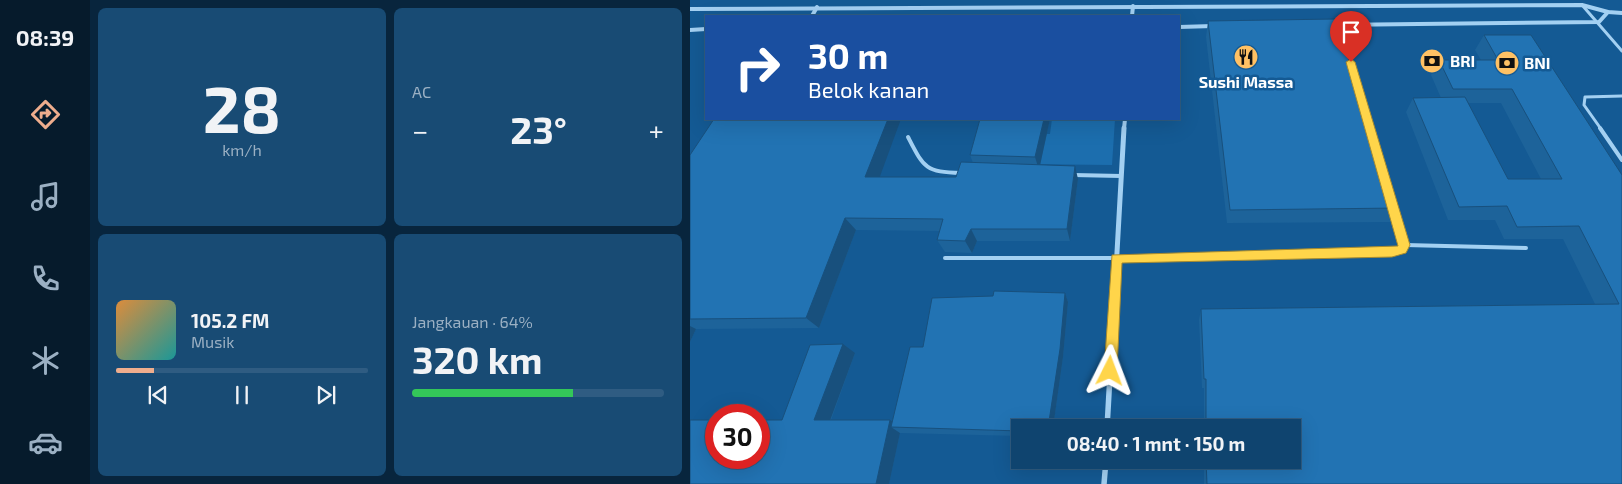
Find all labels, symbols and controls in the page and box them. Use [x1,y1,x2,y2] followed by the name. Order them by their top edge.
[1330,11,1372,62] pin
[1337,18,1365,46] icon: arrive
[16,24,74,50] text: 08:39
[808,34,888,76] text: 30 m
[725,35,790,100] icon: right
[1233,44,1259,70] restaurant icon: Sushi Massa
[1419,48,1445,74] bank icon: BRI
[1494,50,1520,76] bank icon: BNI
[1450,51,1475,70] place label: BRI
[1524,53,1550,72] place label: BNI
[203,68,281,146] text: 28
[1199,72,1293,91] place label: Sushi Massa
[808,76,929,102] text: Belok kanan
[412,82,431,101] text: AC
[28,97,63,132] icon: directions
[510,106,567,152] text: 23°
[412,113,428,147] text: −
[649,113,664,147] text: +
[222,140,262,159] text: km/h
[28,179,63,214] icon: music
[28,261,63,296] icon: phone
[191,309,269,332] text: 105.2 FM
[412,312,533,331] text: Jangkauan · 64%
[191,332,234,351] text: Musik
[412,336,543,382] text: 320 km
[28,343,63,378] icon: climate
[1083,344,1135,396] position arrow
[144,381,172,409] icon: previous
[228,381,256,409] icon: pause
[312,381,340,409] icon: next
[705,404,770,469] speed limit sign: 30
[28,425,63,460] icon: car
[1067,432,1245,455] text: 08:40 · 1 mnt · 150 m

